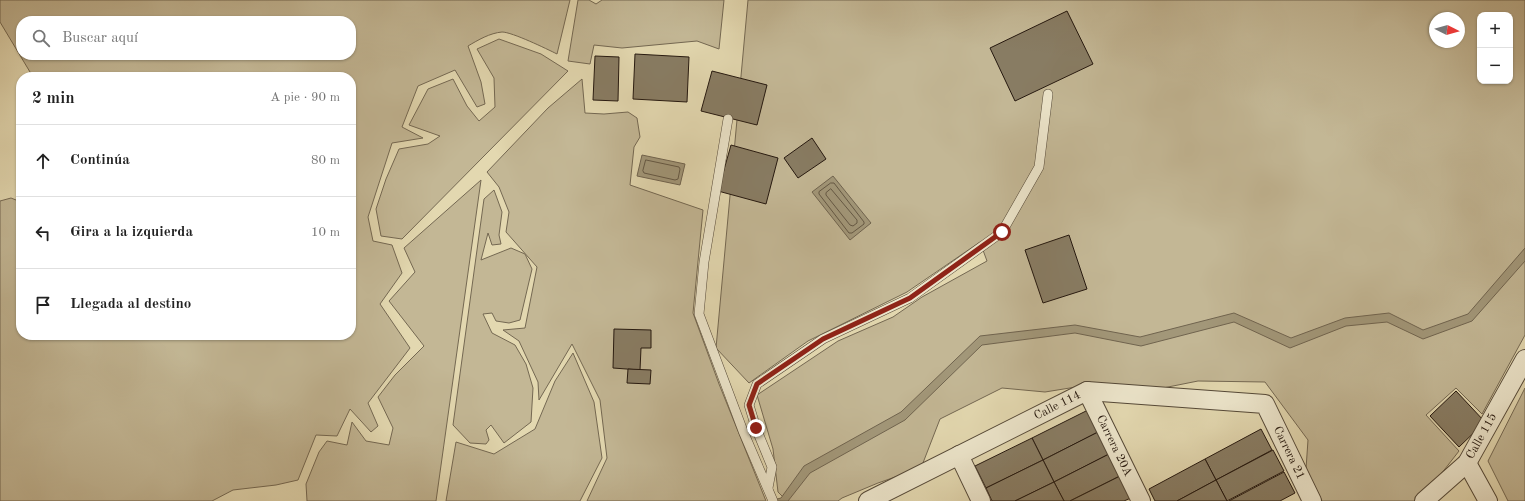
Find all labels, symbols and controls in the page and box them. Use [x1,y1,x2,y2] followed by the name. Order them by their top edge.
[1429,12,1465,48] north arrow
[1477,12,1513,84] map controls
[1477,12,1513,48] button: +
[16,16,356,60] search box
[30,27,52,49] icon: search
[62,31,138,46] text: Buscar aquí
[1477,48,1513,84] button: −
[32,90,75,107] text: 2 min
[270,91,340,104] text: A pie · 90 m
[32,150,54,172] icon: ahead
[70,153,130,168] text: Continúa
[311,154,340,167] text: 80 m
[32,222,54,244] icon: left
[993,223,1011,241] route start
[70,225,193,240] text: Gira a la izquierda
[311,226,340,239] text: 10 m
[32,294,54,316] icon: arrive
[70,297,191,312] text: Llegada al destino
[1032,389,1083,422] street label: Calle 114
[1464,411,1499,461] street label: Calle 115
[1094,413,1134,478] street label: Carrera 20A
[747,419,765,437] route end
[1271,424,1307,482] street label: Carrera 21

